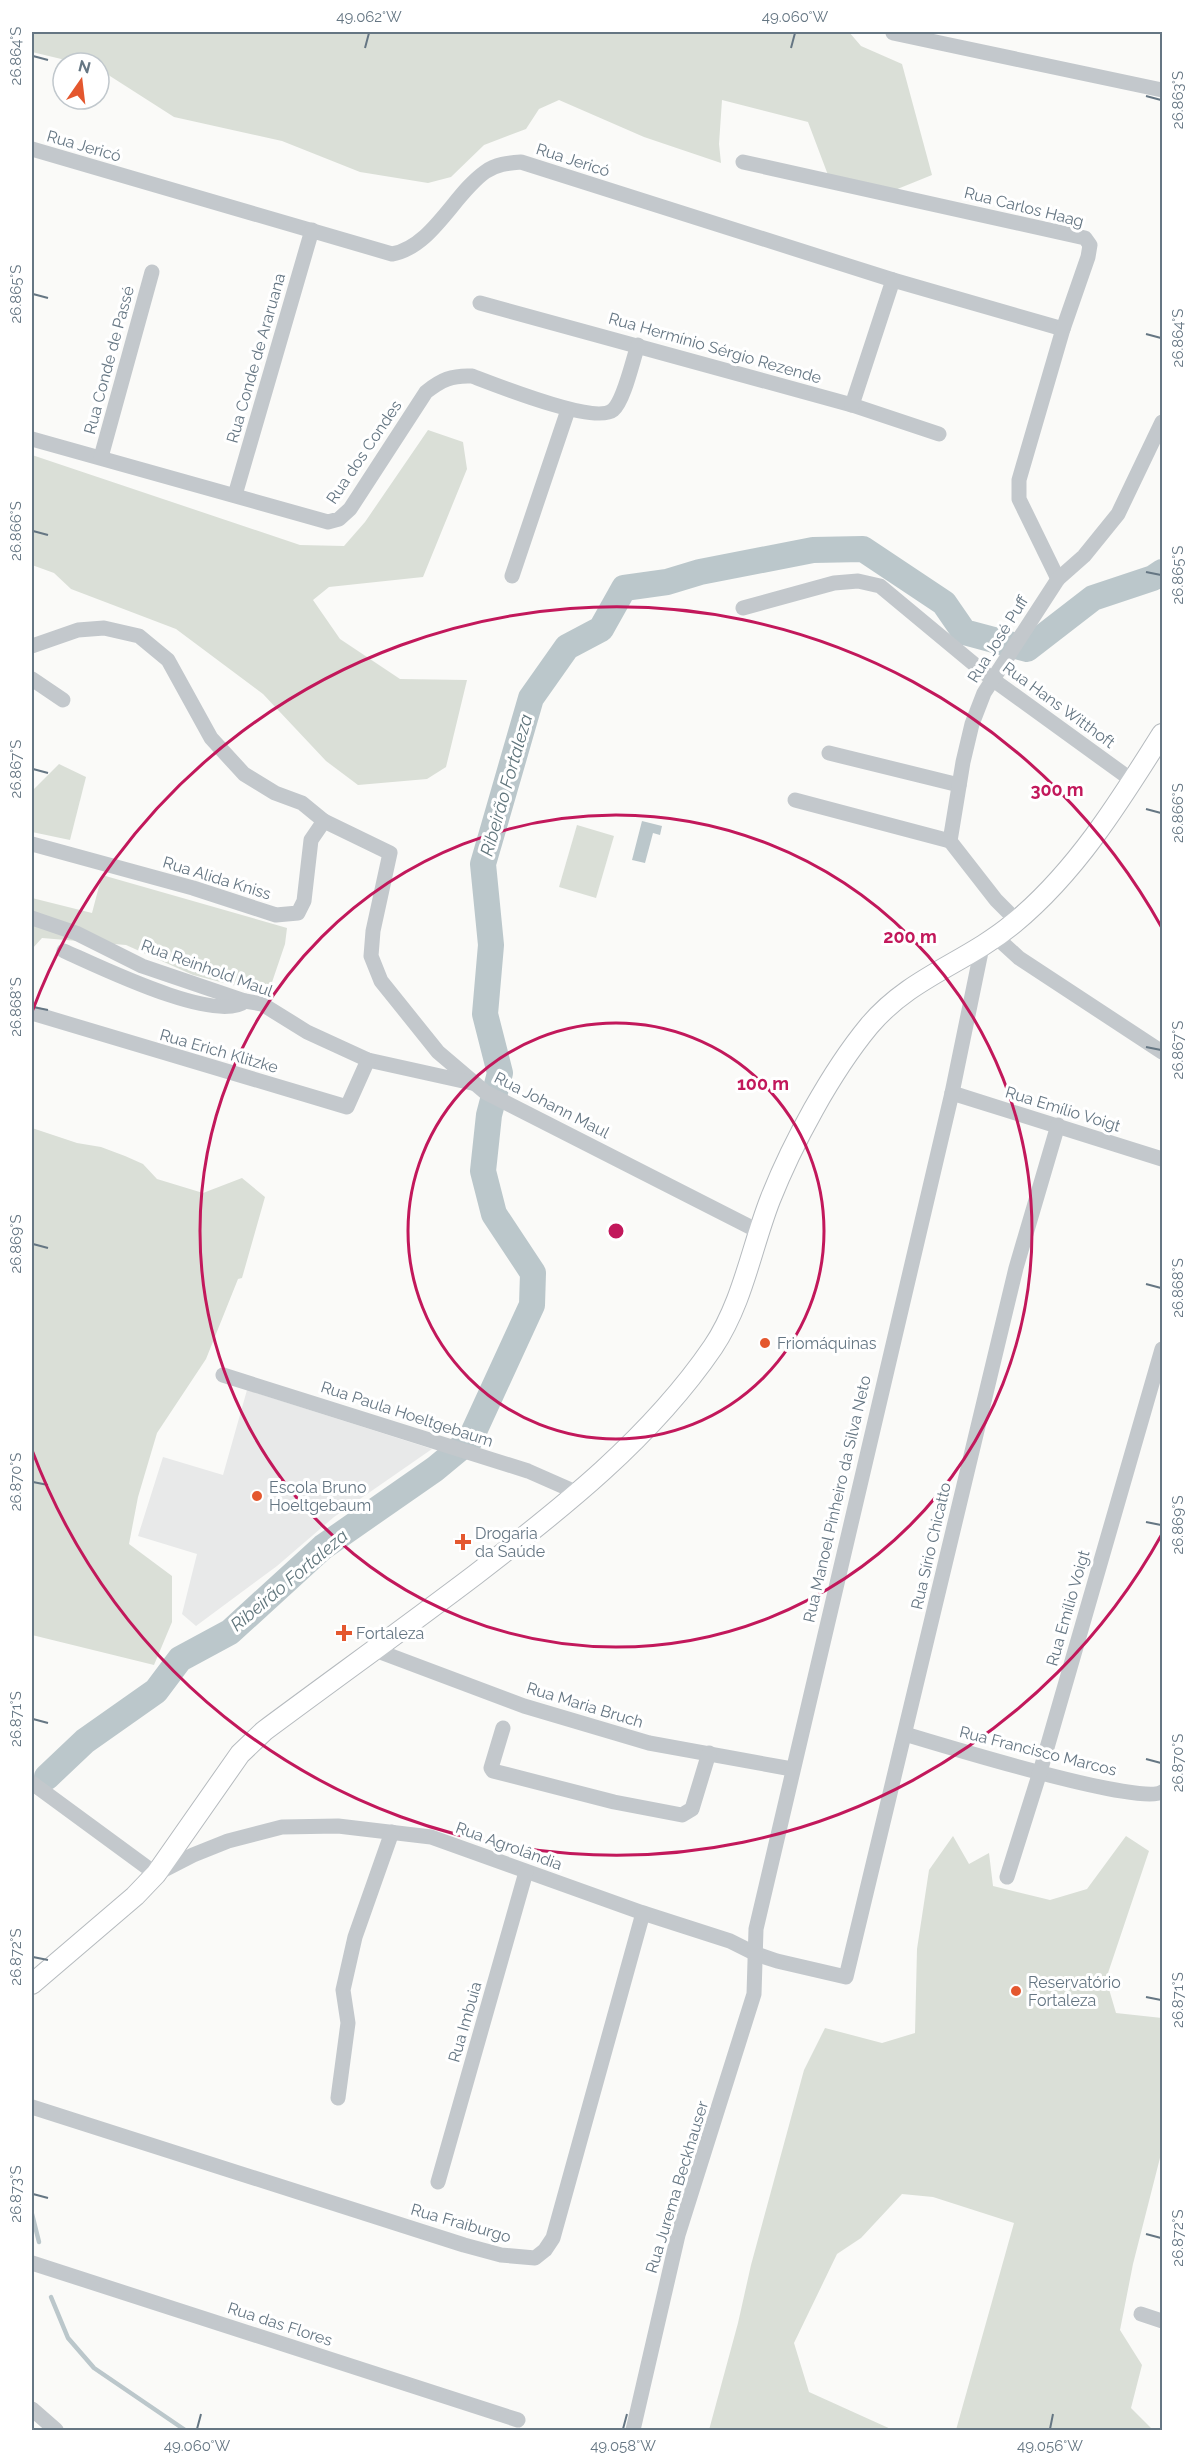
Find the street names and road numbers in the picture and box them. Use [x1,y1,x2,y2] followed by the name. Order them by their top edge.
[45,126,123,166] street label: Rua Jericó
[534,139,612,181] street label: Rua Jericó
[962,183,1086,231] street label: Rua Carlos Haag
[223,271,289,445] street label: Rua Conde de Araruana
[80,284,138,436] street label: Rua Conde de Passé
[606,308,824,388] street label: Rua Hermínio Sérgio Rezende
[322,396,406,507] street label: Rua dos Condes
[964,591,1033,686] street label: Rua José Puff
[999,658,1119,752] street label: Rua Hans Witthoft
[161,853,274,904] street label: Rua Alida Kniss
[139,935,276,1001] street label: Rua Reinhold Maul
[158,1025,280,1077] street label: Rua Erich Klitzke
[491,1068,613,1142] street label: Rua Johann Maul
[1003,1082,1123,1136] street label: Rua Emílio Voigt
[799,1374,875,1624] street label: Rua Manoel Pinheiro da Silva Neto
[318,1377,496,1451] street label: Rua Paula Hoeltgebaum
[907,1481,955,1611] street label: Rua Sírio Chicatto
[1042,1547,1094,1668] street label: Rua Emílio Voigt
[524,1678,646,1732] street label: Rua Maria Bruch
[957,1722,1119,1780] street label: Rua Francisco Marcos
[453,1818,565,1874] street label: Rua Agrolândia
[444,1980,486,2064] street label: Rua Imbuia
[642,2098,712,2275] street label: Rua Jurema Beckhauser
[409,2200,513,2246] street label: Rua Fraiburgo
[225,2298,335,2350] street label: Rua das Flores

